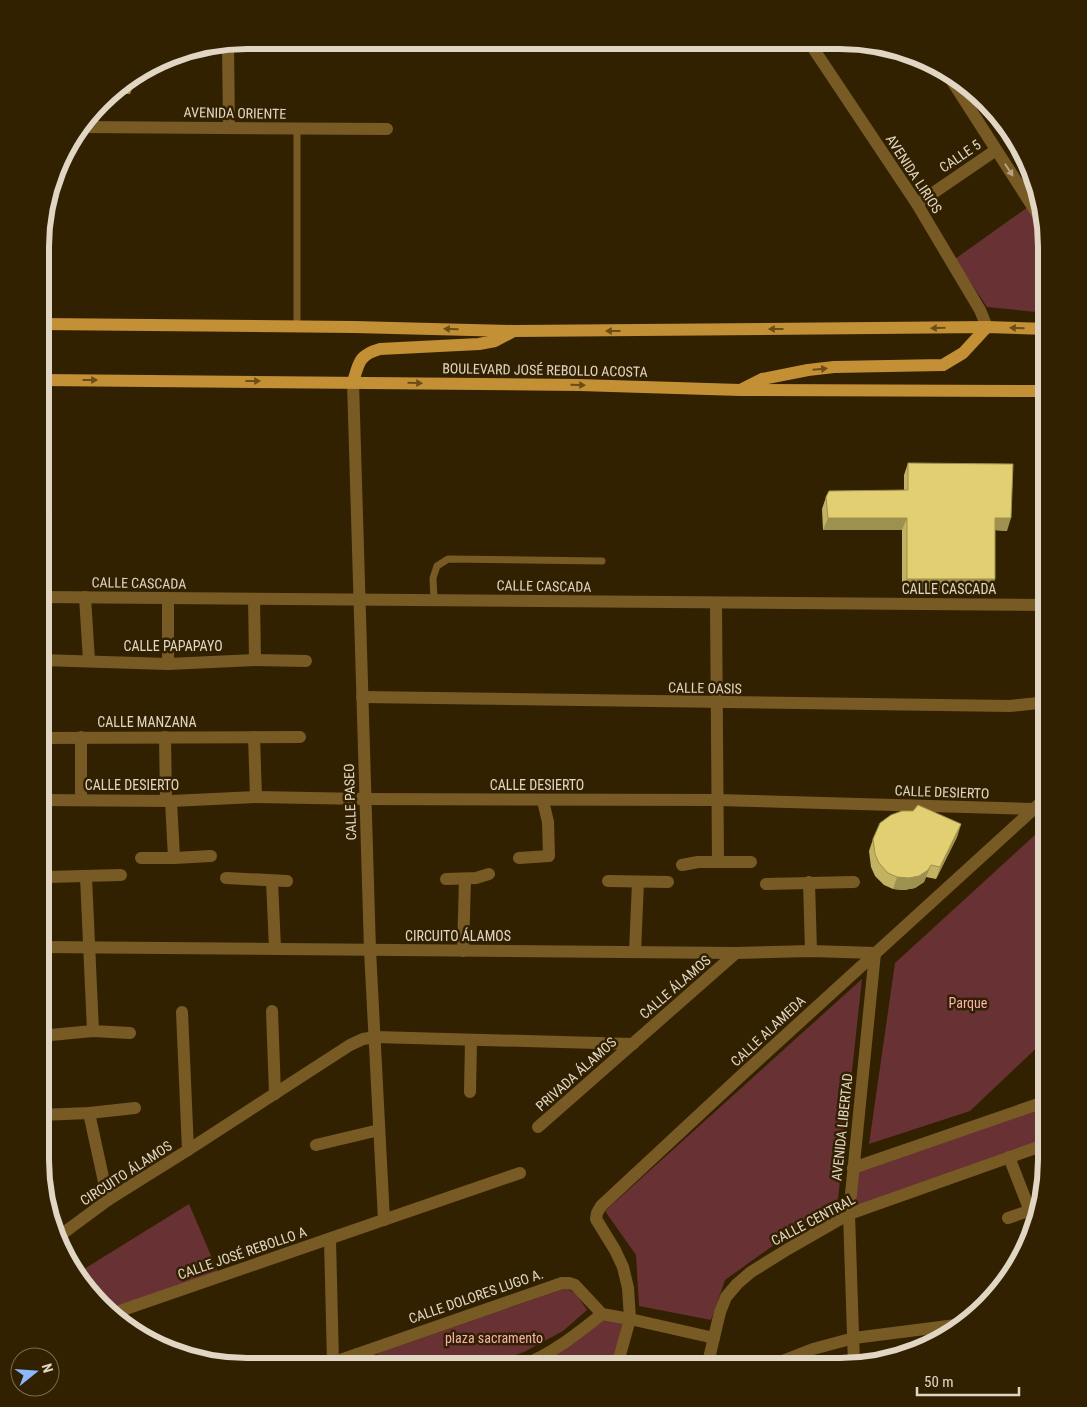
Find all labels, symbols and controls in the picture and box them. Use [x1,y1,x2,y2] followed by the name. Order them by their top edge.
[184,104,286,122] street label: AVENIDA ORIENTE
[883,132,945,216] street label: AVENIDA LIRIOS
[936,136,984,176] street label: CALLE 5
[1004,163,1014,177] one-way arrow
[930,324,946,332] one-way arrow
[1009,324,1025,332] one-way arrow
[442,325,458,333] one-way arrow
[767,326,783,334] one-way arrow
[605,327,621,335] one-way arrow
[442,359,648,380] street label: BOULEVARD JOSÉ REBOLLO ACOSTA
[812,364,828,372] one-way arrow
[83,376,99,384] one-way arrow
[245,377,261,385] one-way arrow
[407,379,423,387] one-way arrow
[570,381,586,389] one-way arrow
[92,574,186,592] street label: CALLE CASCADA
[497,577,591,595] street label: CALLE CASCADA
[902,581,996,597] street label: CALLE CASCADA
[123,638,223,654] street label: CALLE PAPAPAYO
[668,679,742,697] street label: CALLE OASIS
[97,714,197,730] street label: CALLE MANZANA
[341,763,359,841] street label: CALLE PASEO
[85,777,179,793] street label: CALLE DESIERTO
[490,777,584,793] street label: CALLE DESIERTO
[894,782,990,802] street label: CALLE DESIERTO
[405,927,511,944] street label: CIRCUITO ÁLAMOS
[636,951,714,1022] street label: CALLE ÁLAMOS
[727,992,809,1070] street label: CALLE ALAMEDA
[949,995,988,1011] park label: Parque
[532,1033,619,1114] street label: PRIVADA ÁLAMOS
[828,1072,856,1182] street label: AVENIDA LIBERTAD
[77,1137,175,1209] street label: CIRCUITO ÁLAMOS
[768,1191,858,1249] street label: CALLE CENTRAL
[175,1222,308,1283] street label: CALLE JOSÉ REBOLLO A
[407,1265,545,1327] street label: CALLE DOLORES LUGO A.
[445,1330,543,1346] park label: plaza sacramento
[10,1347,60,1397] north arrow
[39,1362,56,1375] text: N
[917,1364,1020,1396] scale bar
[924,1373,954,1391] text: 50 m

